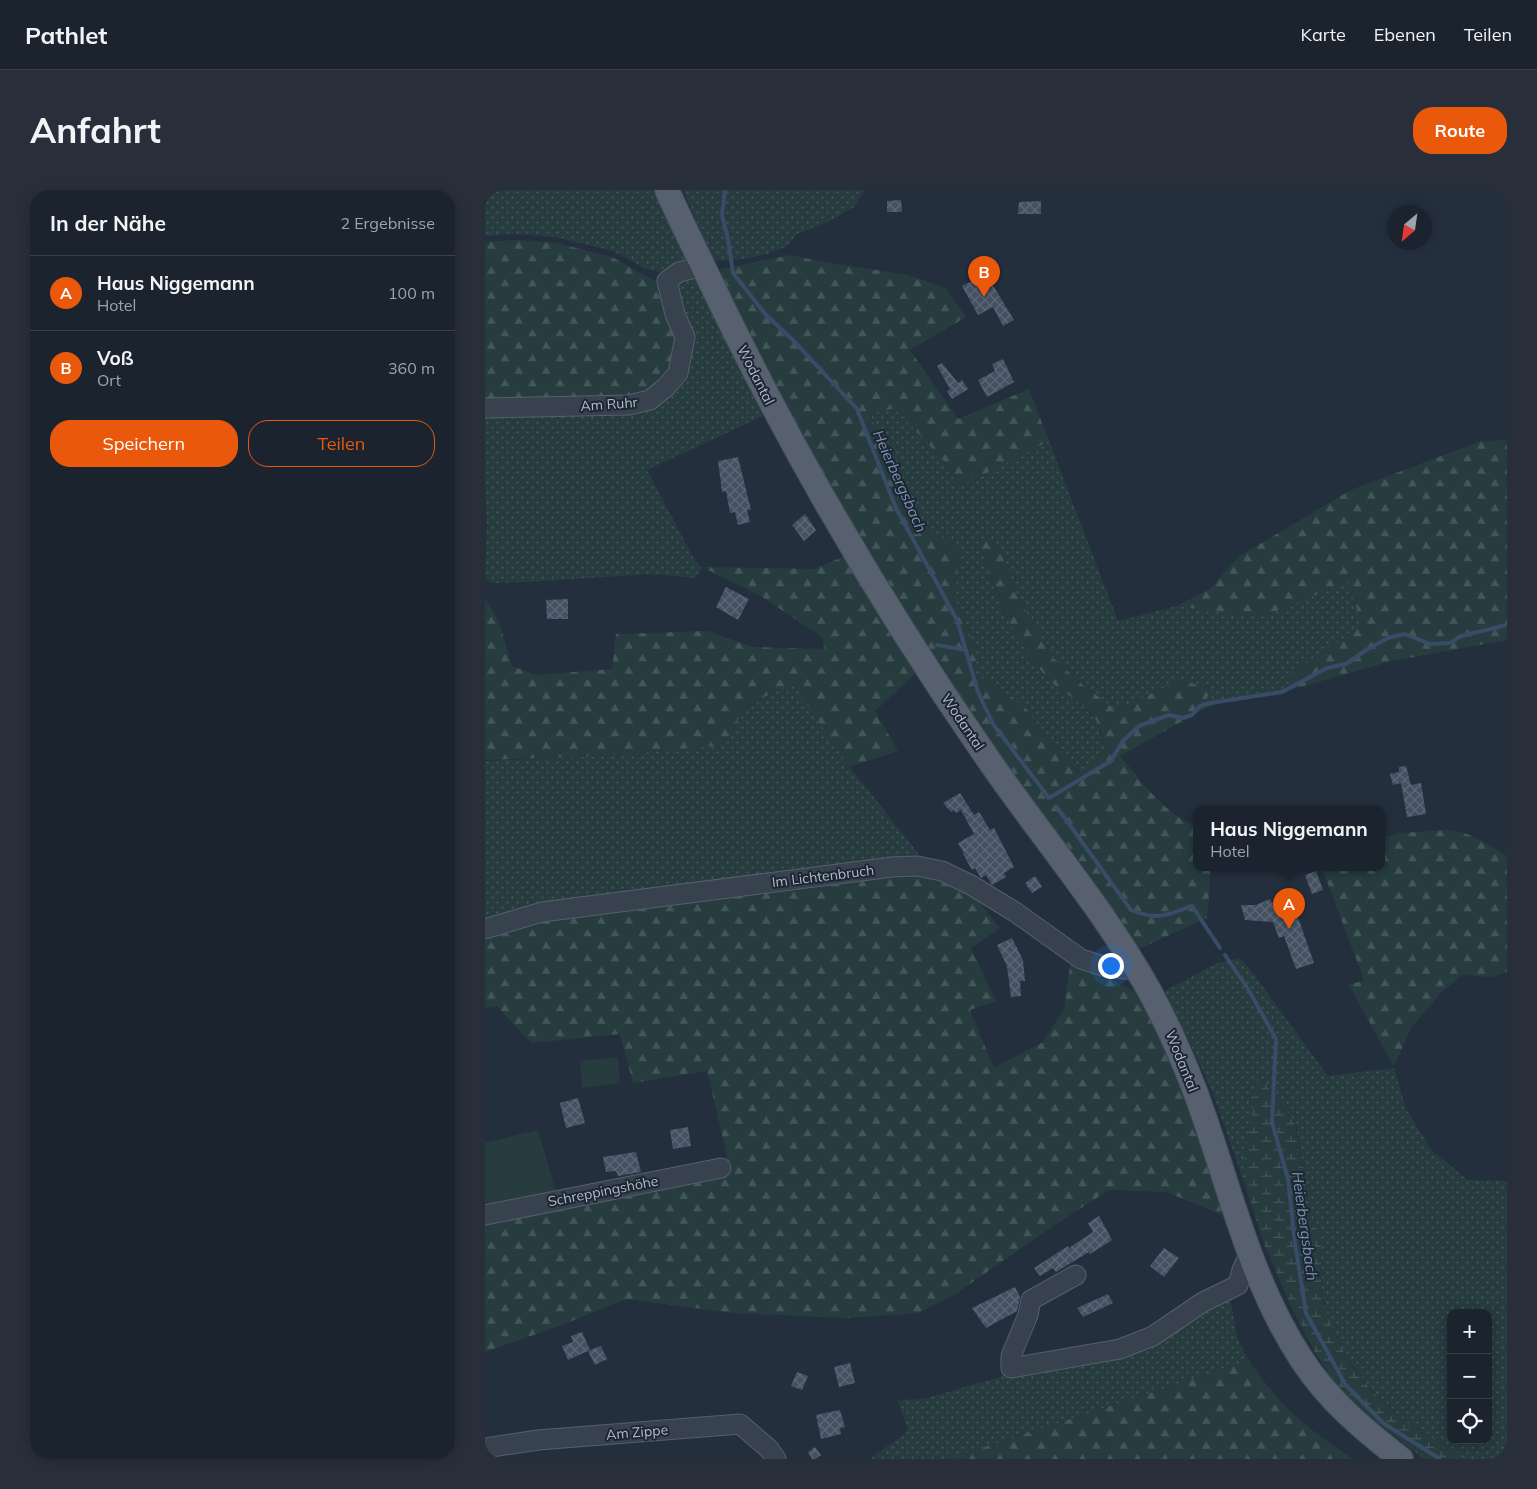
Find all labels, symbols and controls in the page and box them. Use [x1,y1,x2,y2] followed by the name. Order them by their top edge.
[25,20,107,50] text: Pathlet
[1300,23,1346,46] text: Karte
[1374,23,1436,46] text: Ebenen
[1464,23,1512,46] text: Teilen
[1413,107,1507,154] button: Route
[30,108,161,152] text: Anfahrt
[1387,205,1432,250] north arrow
[50,210,166,236] text: In der Nähe
[340,213,435,233] text: 2 Ergebnisse
[968,256,1000,297] pin: B
[97,271,255,295] text: Haus Niggemann
[60,283,72,303] text: A
[388,283,435,303] text: 100 m
[97,295,136,315] text: Hotel
[733,342,779,408] street label: Wodantal
[97,346,134,370] text: Voß
[60,358,72,378] text: B
[388,358,435,378] text: 360 m
[97,370,121,390] text: Ort
[580,393,639,415] street label: Am Ruhr
[50,420,238,467] button: Speichern
[248,420,435,467] button: Teilen
[869,427,931,535] water label: Heierbergsbach
[938,690,988,754] street label: Wodantal
[1193,806,1385,871] popup
[1210,817,1368,841] text: Haus Niggemann
[1210,841,1250,861] text: Hotel
[771,861,875,891] street label: Im Lichtenbruch
[1273,888,1305,929] pin: A
[1098,953,1124,979] your location
[1162,1028,1202,1094] street label: Wodantal
[1288,1170,1322,1282] water label: Heierbergsbach
[546,1171,660,1211] street label: Schreppingshöhe
[1447,1309,1492,1444] map controls
[1447,1309,1492,1354] button: +
[1447,1354,1492,1399] button: −
[1447,1399,1492,1444] button: locate
[605,1420,669,1444] street label: Am Zippe

